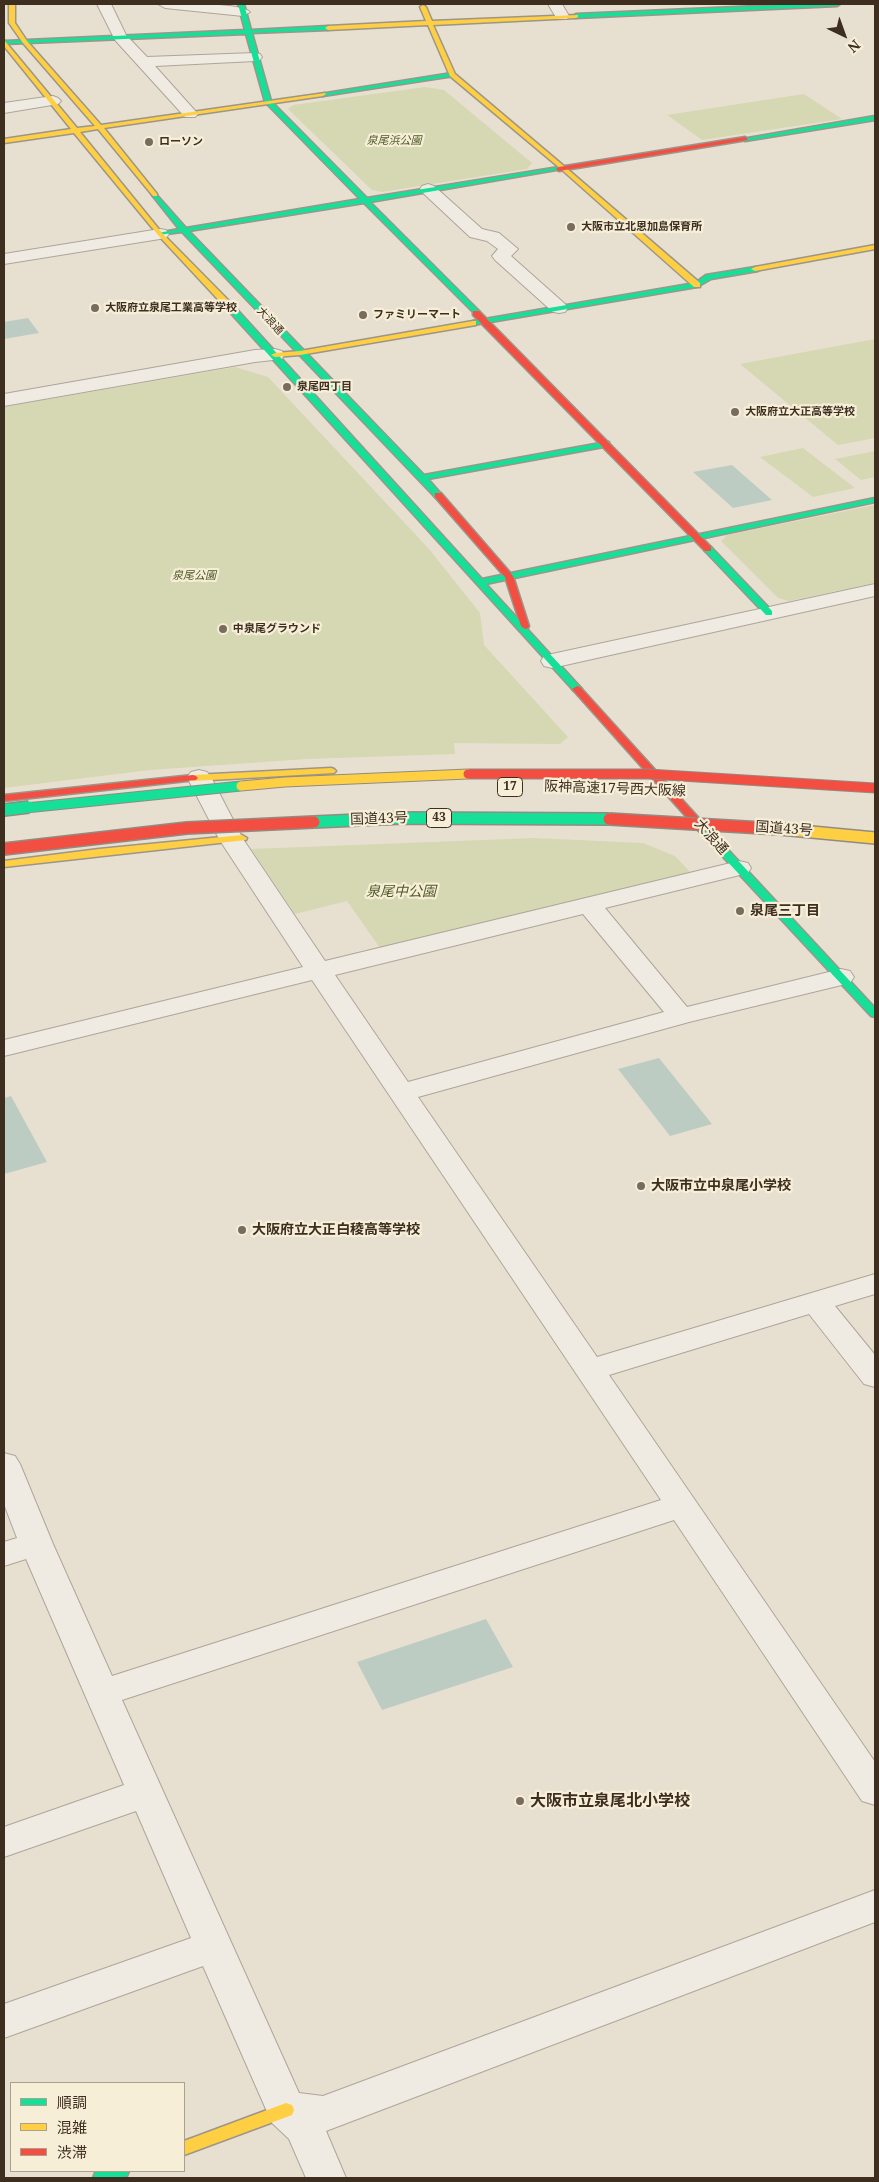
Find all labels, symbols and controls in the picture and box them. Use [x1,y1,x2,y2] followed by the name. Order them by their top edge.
[819,10,869,60] north arrow
[844,36,865,57] text: N
[367,134,421,148] park label: 泉尾浜公園
[159,135,203,149] place label: ローソン
[143,136,155,148] marker: ローソン
[581,220,702,234] place label: 大阪市立北恩加島保育所
[565,221,577,233] marker: 大阪市立北恩加島保育所
[105,301,237,315] place label: 大阪府立泉尾工業高等学校
[89,302,101,314] marker: 大阪府立泉尾工業高等学校
[254,304,286,338] street label: 大浪通
[373,308,461,322] place label: ファミリーマート
[357,309,369,321] marker: ファミリーマート
[297,380,352,394] place label: 泉尾四丁目
[281,381,293,393] marker: 泉尾四丁目
[745,405,855,419] place label: 大阪府立大正高等学校
[729,406,741,418] marker: 大阪府立大正高等学校
[172,569,216,583] park label: 泉尾公園
[233,622,321,636] place label: 中泉尾グラウンド
[217,623,229,635] marker: 中泉尾グラウンド
[498,778,522,796] road number: 17
[544,778,686,800] street label: 阪神高速17号西大阪線
[426,808,452,828] road number: 43
[350,810,408,828] street label: 国道43号
[691,816,731,858] street label: 大浪通
[755,819,813,839] street label: 国道43号
[366,884,436,900] park label: 泉尾中公園
[750,903,820,919] place label: 泉尾三丁目
[734,905,746,917] marker: 泉尾三丁目
[651,1178,791,1194] place label: 大阪市立中泉尾小学校
[635,1180,647,1192] marker: 大阪市立中泉尾小学校
[252,1222,420,1238] place label: 大阪府立大正白稜高等学校
[236,1224,248,1236] marker: 大阪府立大正白稜高等学校
[530,1791,690,1811] place label: 大阪市立泉尾北小学校
[514,1795,526,1807] marker: 大阪市立泉尾北小学校
[10,2082,185,2172] legend
[57,2092,87,2112] text: 順調
[57,2117,87,2137] text: 混雑
[57,2142,87,2162] text: 渋滞

